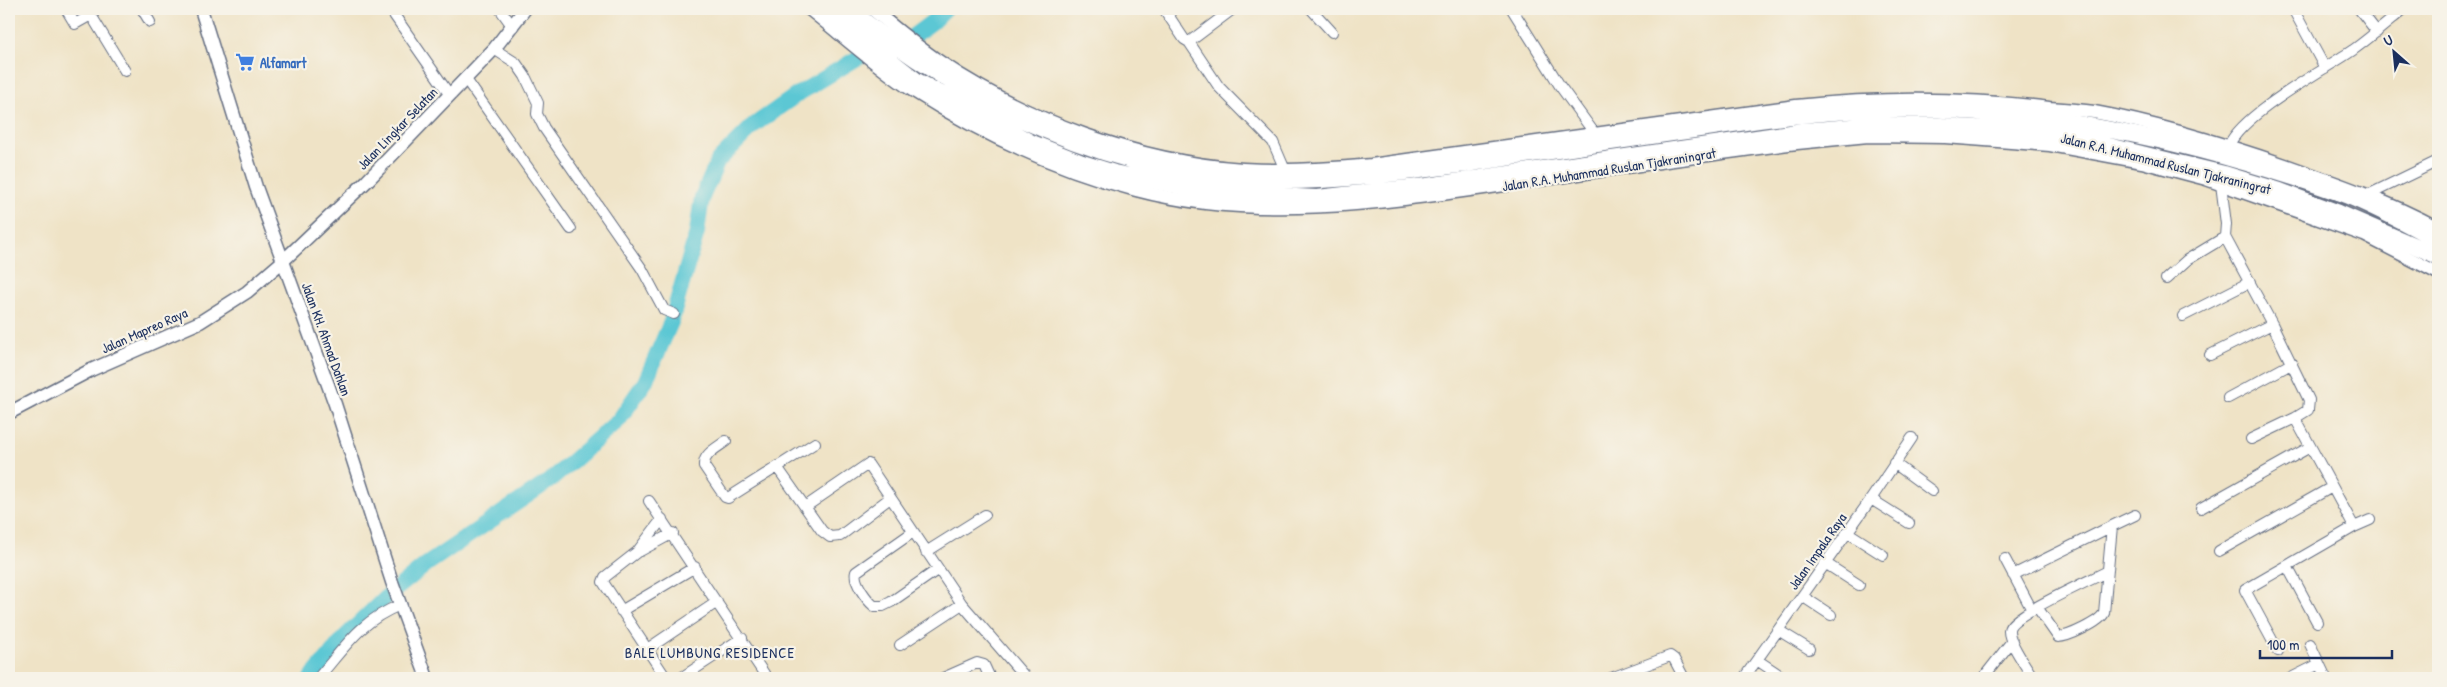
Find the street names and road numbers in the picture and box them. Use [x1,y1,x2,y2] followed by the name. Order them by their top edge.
[353,83,442,174] street label: Jalan Lingkar Selatan
[2059,128,2273,199] street label: Jalan R.A. Muhammad Ruslan Tjakraningrat
[1501,143,1718,196] street label: Jalan R.A. Muhammad Ruslan Tjakraningrat
[298,280,356,398] street label: Jalan KH. Ahmad Dahlan
[98,302,191,358] street label: Jalan Mapreo Raya
[1784,509,1852,594] street label: Jalan Impala Raya

